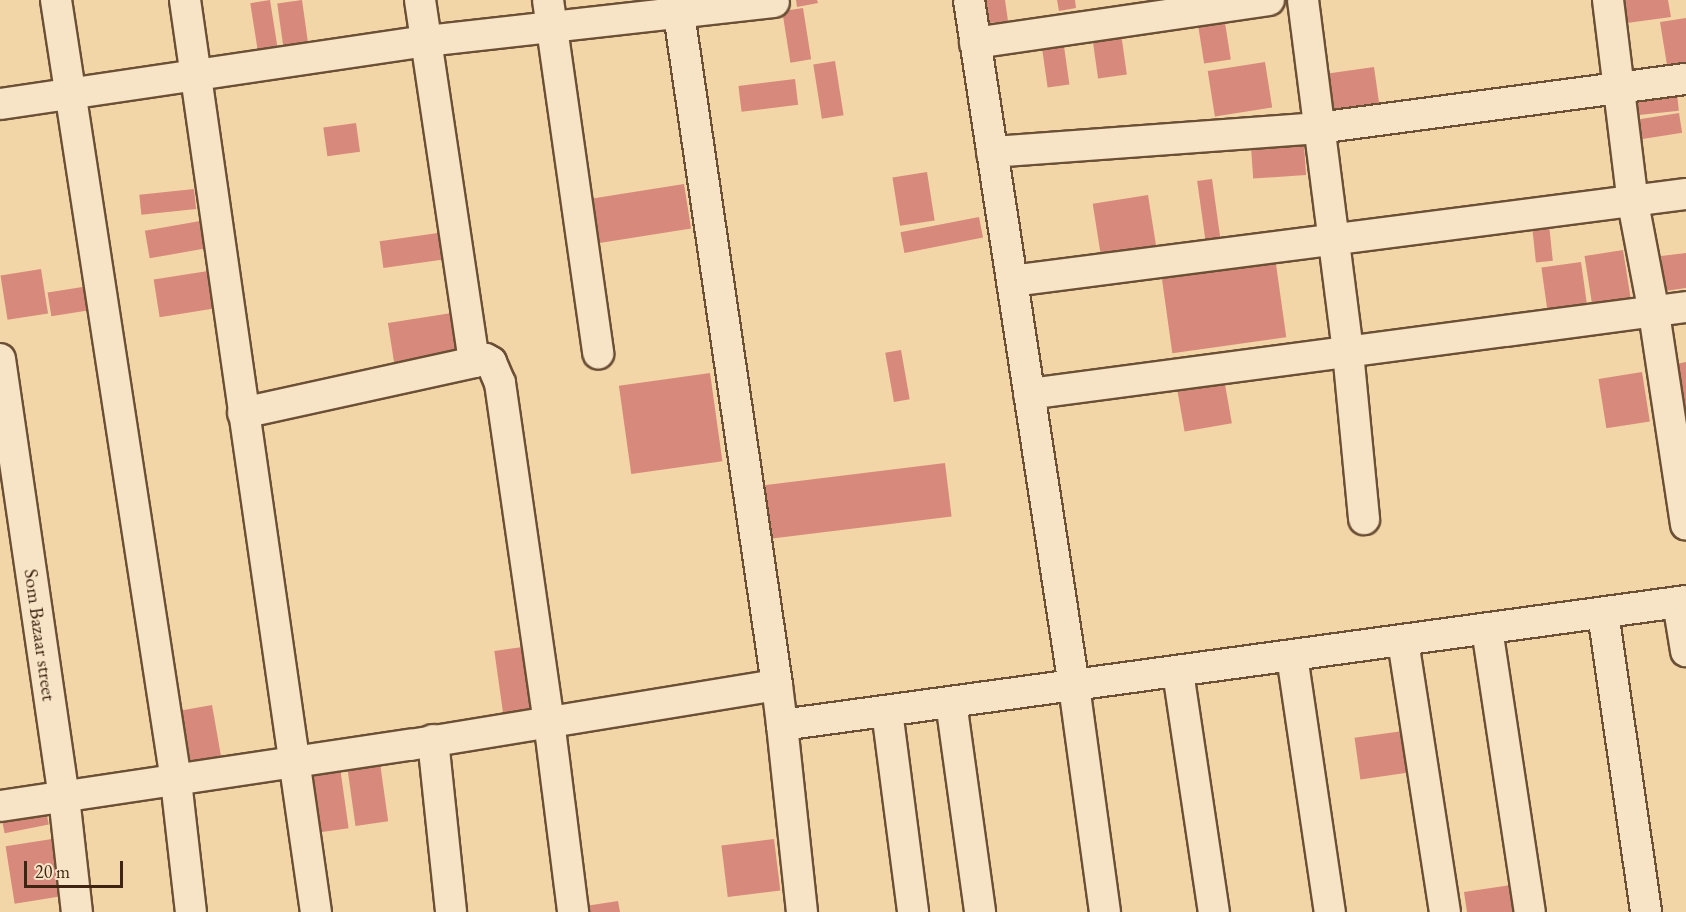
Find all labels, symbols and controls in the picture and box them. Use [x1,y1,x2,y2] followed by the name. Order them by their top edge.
[19,567,61,703] street label: Som Bazaar street
[27,849,126,887] scale bar
[35,860,70,883] text: 20 m

